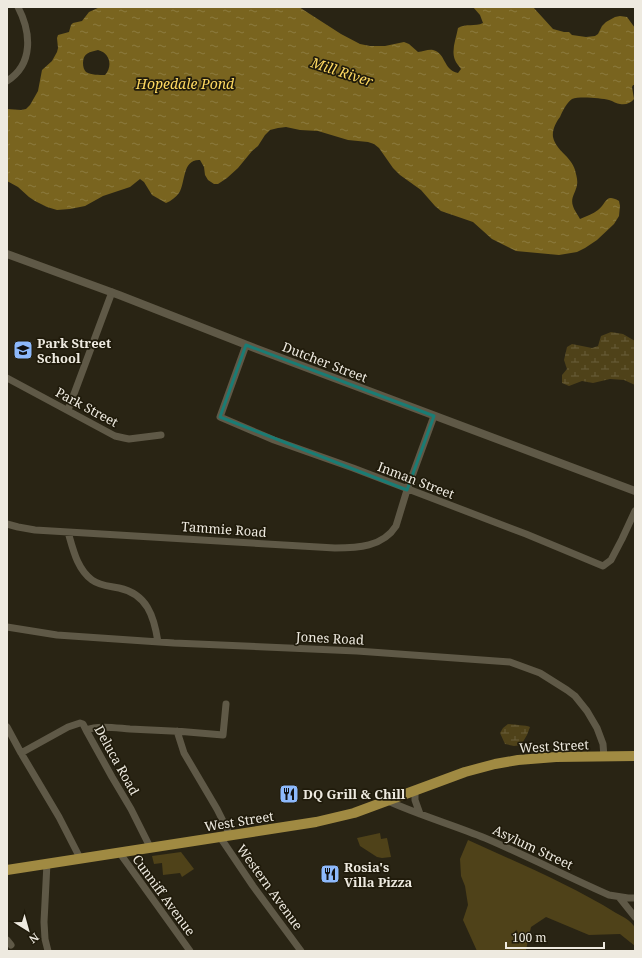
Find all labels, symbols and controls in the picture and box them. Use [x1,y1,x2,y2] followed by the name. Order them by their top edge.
[308,52,376,91] water label: Mill River
[135,74,235,93] water label: Hopedale Pond
[37,334,111,367] place label: Park Street School
[280,338,370,387] street label: Dutcher Street
[12,339,34,361] school or university icon: Park Street School
[53,383,122,431] street label: Park Street
[375,457,457,503] street label: Inman Street
[181,517,267,541] street label: Tammie Road
[295,627,364,649] street label: Jones Road
[90,722,144,798] street label: Deluca Road
[519,735,590,757] street label: West Street
[278,783,300,805] restaurant icon: DQ Grill & Chill
[303,785,406,803] place label: DQ Grill & Chill
[203,807,275,835] street label: West Street
[490,821,576,874] street label: Asylum Street
[233,841,307,933] street label: Western Avenue
[128,851,200,939] street label: Cunniff Avenue
[344,858,413,891] place label: Rosia's Villa Pizza
[319,863,341,885] restaurant icon: Rosia's Villa Pizza
[8,910,48,950] north arrow
[506,924,604,950] scale bar
[512,929,547,946] text: 100 m
[26,930,42,947] text: N

